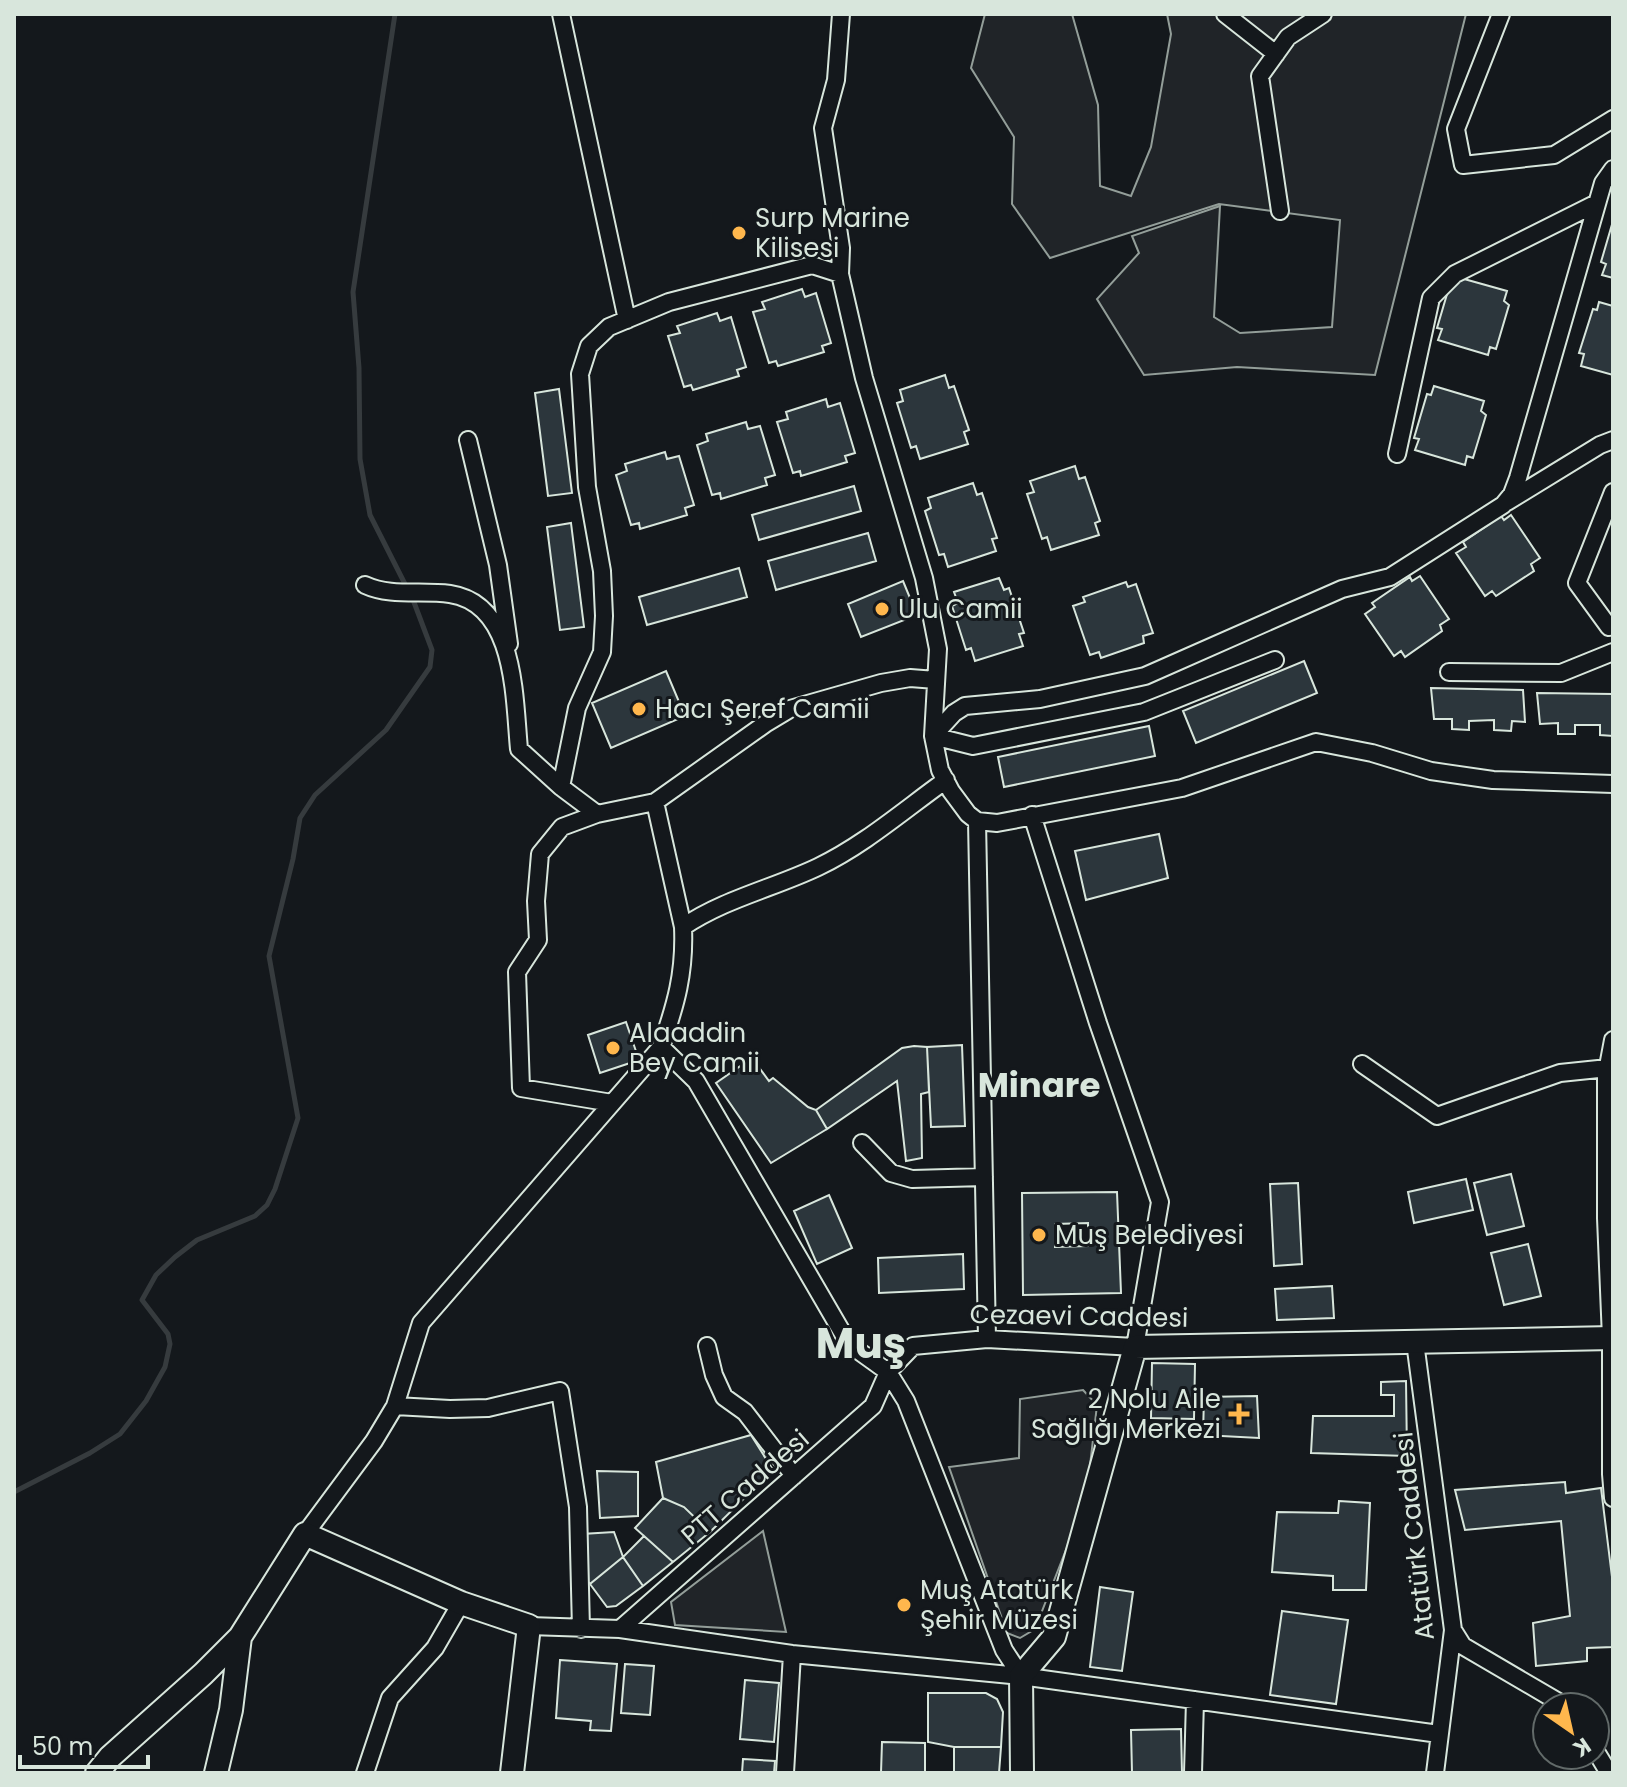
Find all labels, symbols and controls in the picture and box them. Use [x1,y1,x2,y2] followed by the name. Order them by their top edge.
[755,200,910,266] place label: Surp Marine Kilisesi
[730,224,748,242] marker: Surp Marine Kilisesi
[898,591,1023,627] place label: Ulu Camii
[873,600,891,618] marker: Ulu Camii
[655,691,870,727] place label: Hacı Şeref Camii
[630,700,648,718] marker: Hacı Şeref Camii
[629,1015,760,1081] place label: Alaaddin Bey Camii
[604,1039,622,1057] marker: Alaaddin Bey Camii
[978,1061,1100,1109] district label: Minare
[1055,1217,1244,1253] place label: Muş Belediyesi
[1030,1226,1048,1244] marker: Muş Belediyesi
[969,1296,1189,1336] street label: Cezaevi Caddesi
[816,1314,906,1373] district label: Muş
[1031,1381,1221,1447] place label: 2 Nolu Aile Sağlığı Merkezi
[1228,1403,1250,1425] marker: 2 Nolu Aile Sağlığı Merkezi
[673,1421,817,1553] street label: PTT Caddesi
[1385,1430,1443,1642] street label: Atatürk Caddesi
[920,1572,1078,1638] place label: Muş Atatürk Şehir Müzesi
[895,1596,913,1614] marker: Muş Atatürk Şehir Müzesi
[1531,1691,1611,1771] north arrow
[20,1719,148,1769] scale bar
[32,1730,93,1763] text: 50 m
[1567,1730,1597,1764] text: K

